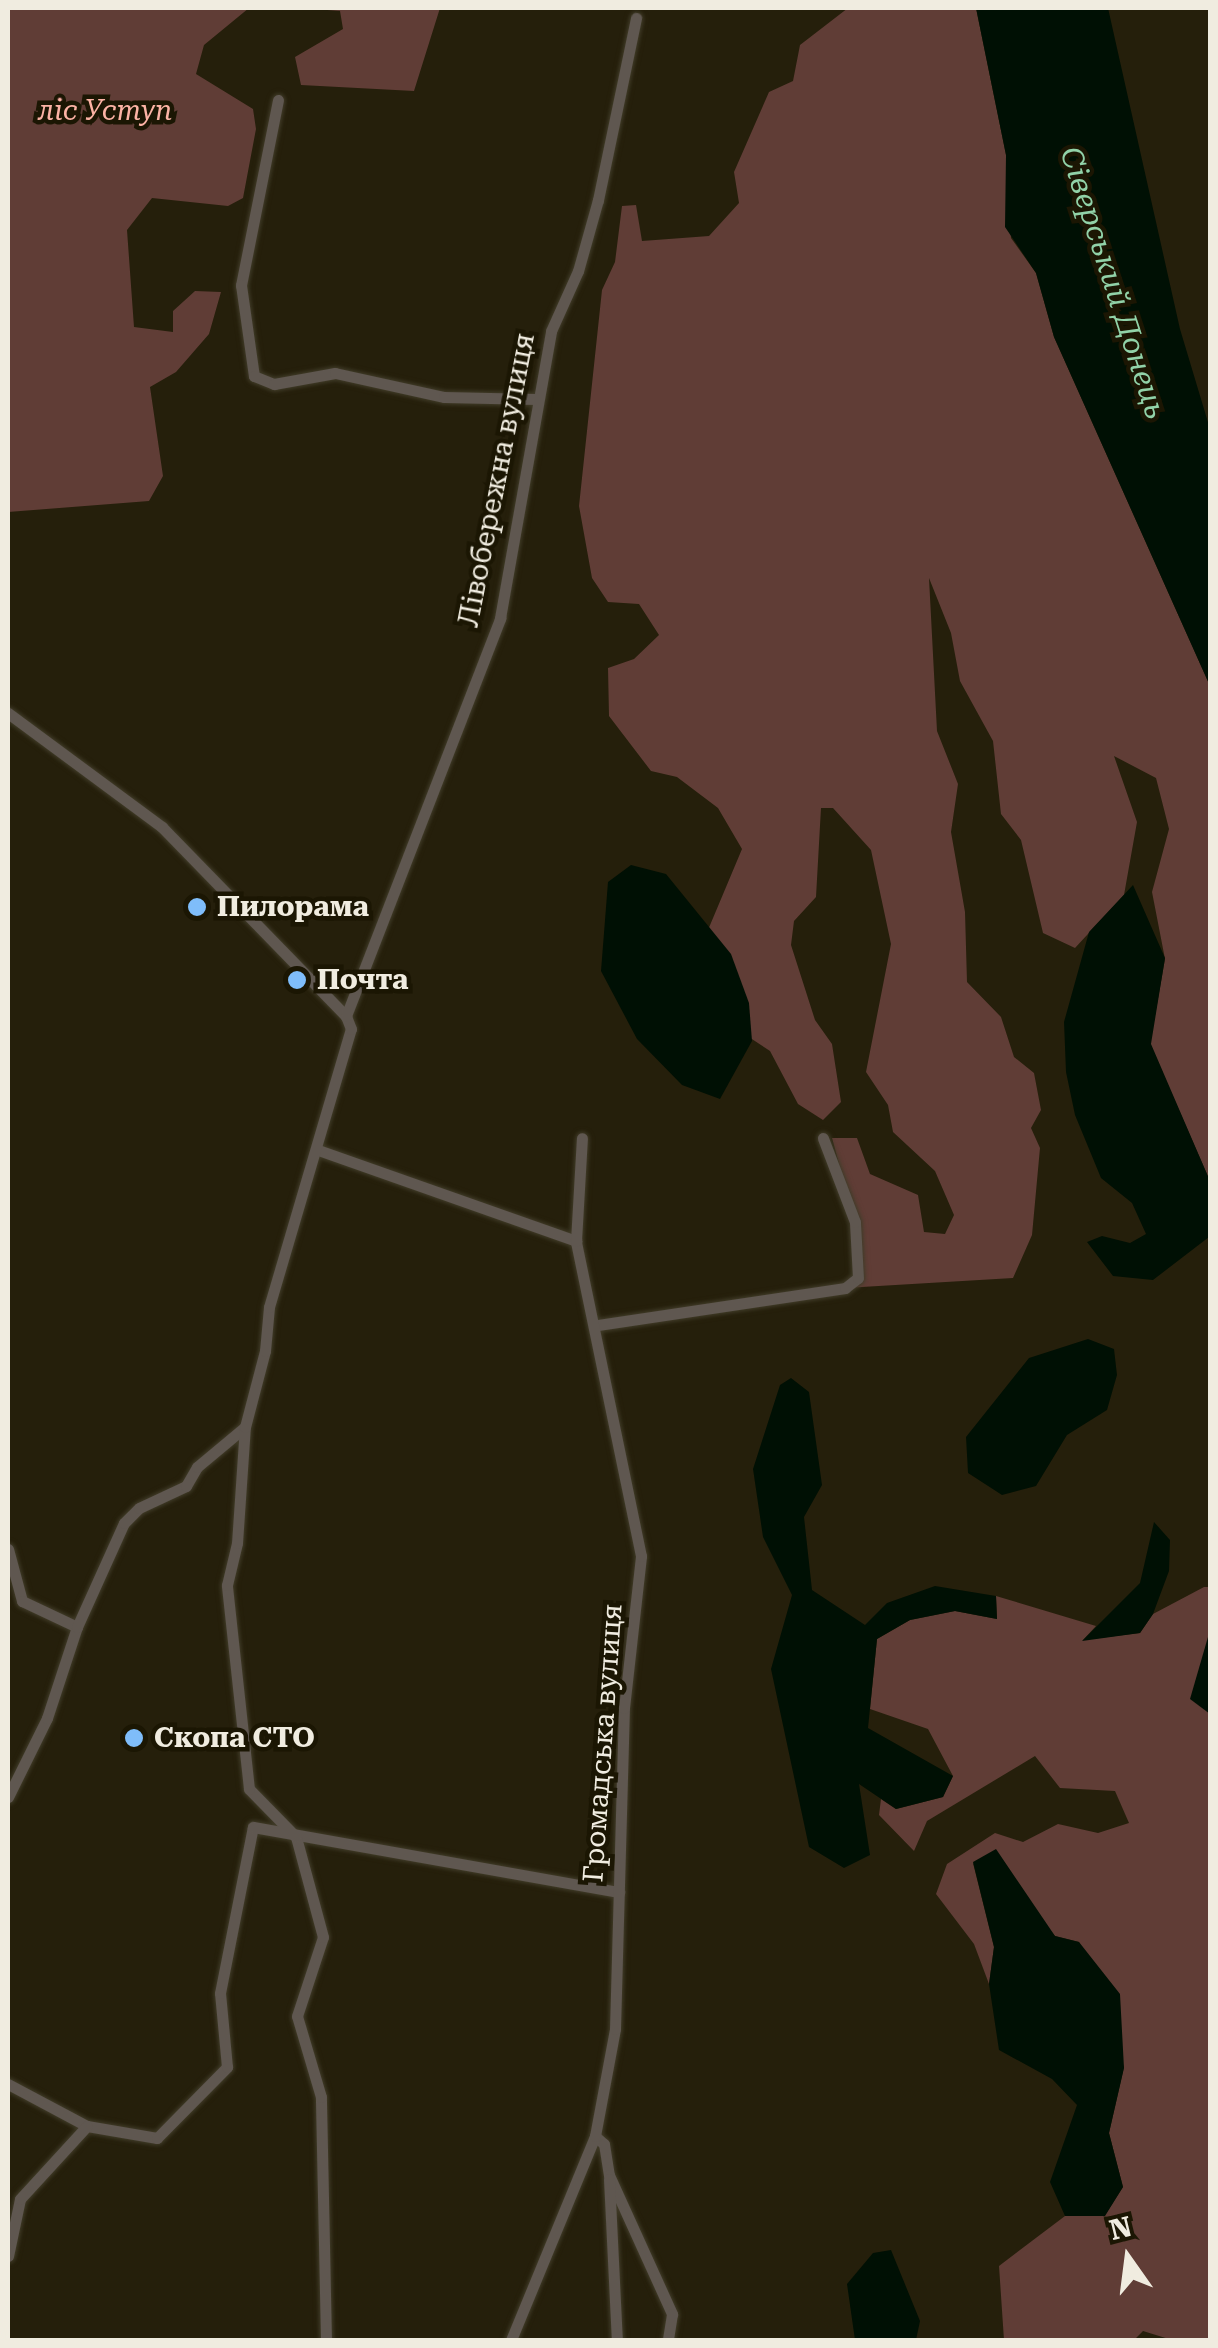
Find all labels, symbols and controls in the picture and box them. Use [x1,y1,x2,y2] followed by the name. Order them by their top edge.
[38,94,172,128] park label: ліс Уступ
[1052,143,1174,423] water label: Сіверський Донець
[452,330,542,630] street label: Лівобережна вулиця
[217,890,369,924] place label: Пилорама
[186,896,208,918] marker: Пилорама
[317,963,408,997] place label: Почта
[286,969,308,991] marker: Почта
[577,1603,629,1883] street label: Громадська вулиця
[154,1721,315,1755] place label: Скопа СТО
[123,1727,145,1749] marker: Скопа СТО
[1078,2208,1178,2308] north arrow
[1106,2210,1135,2247] text: N

